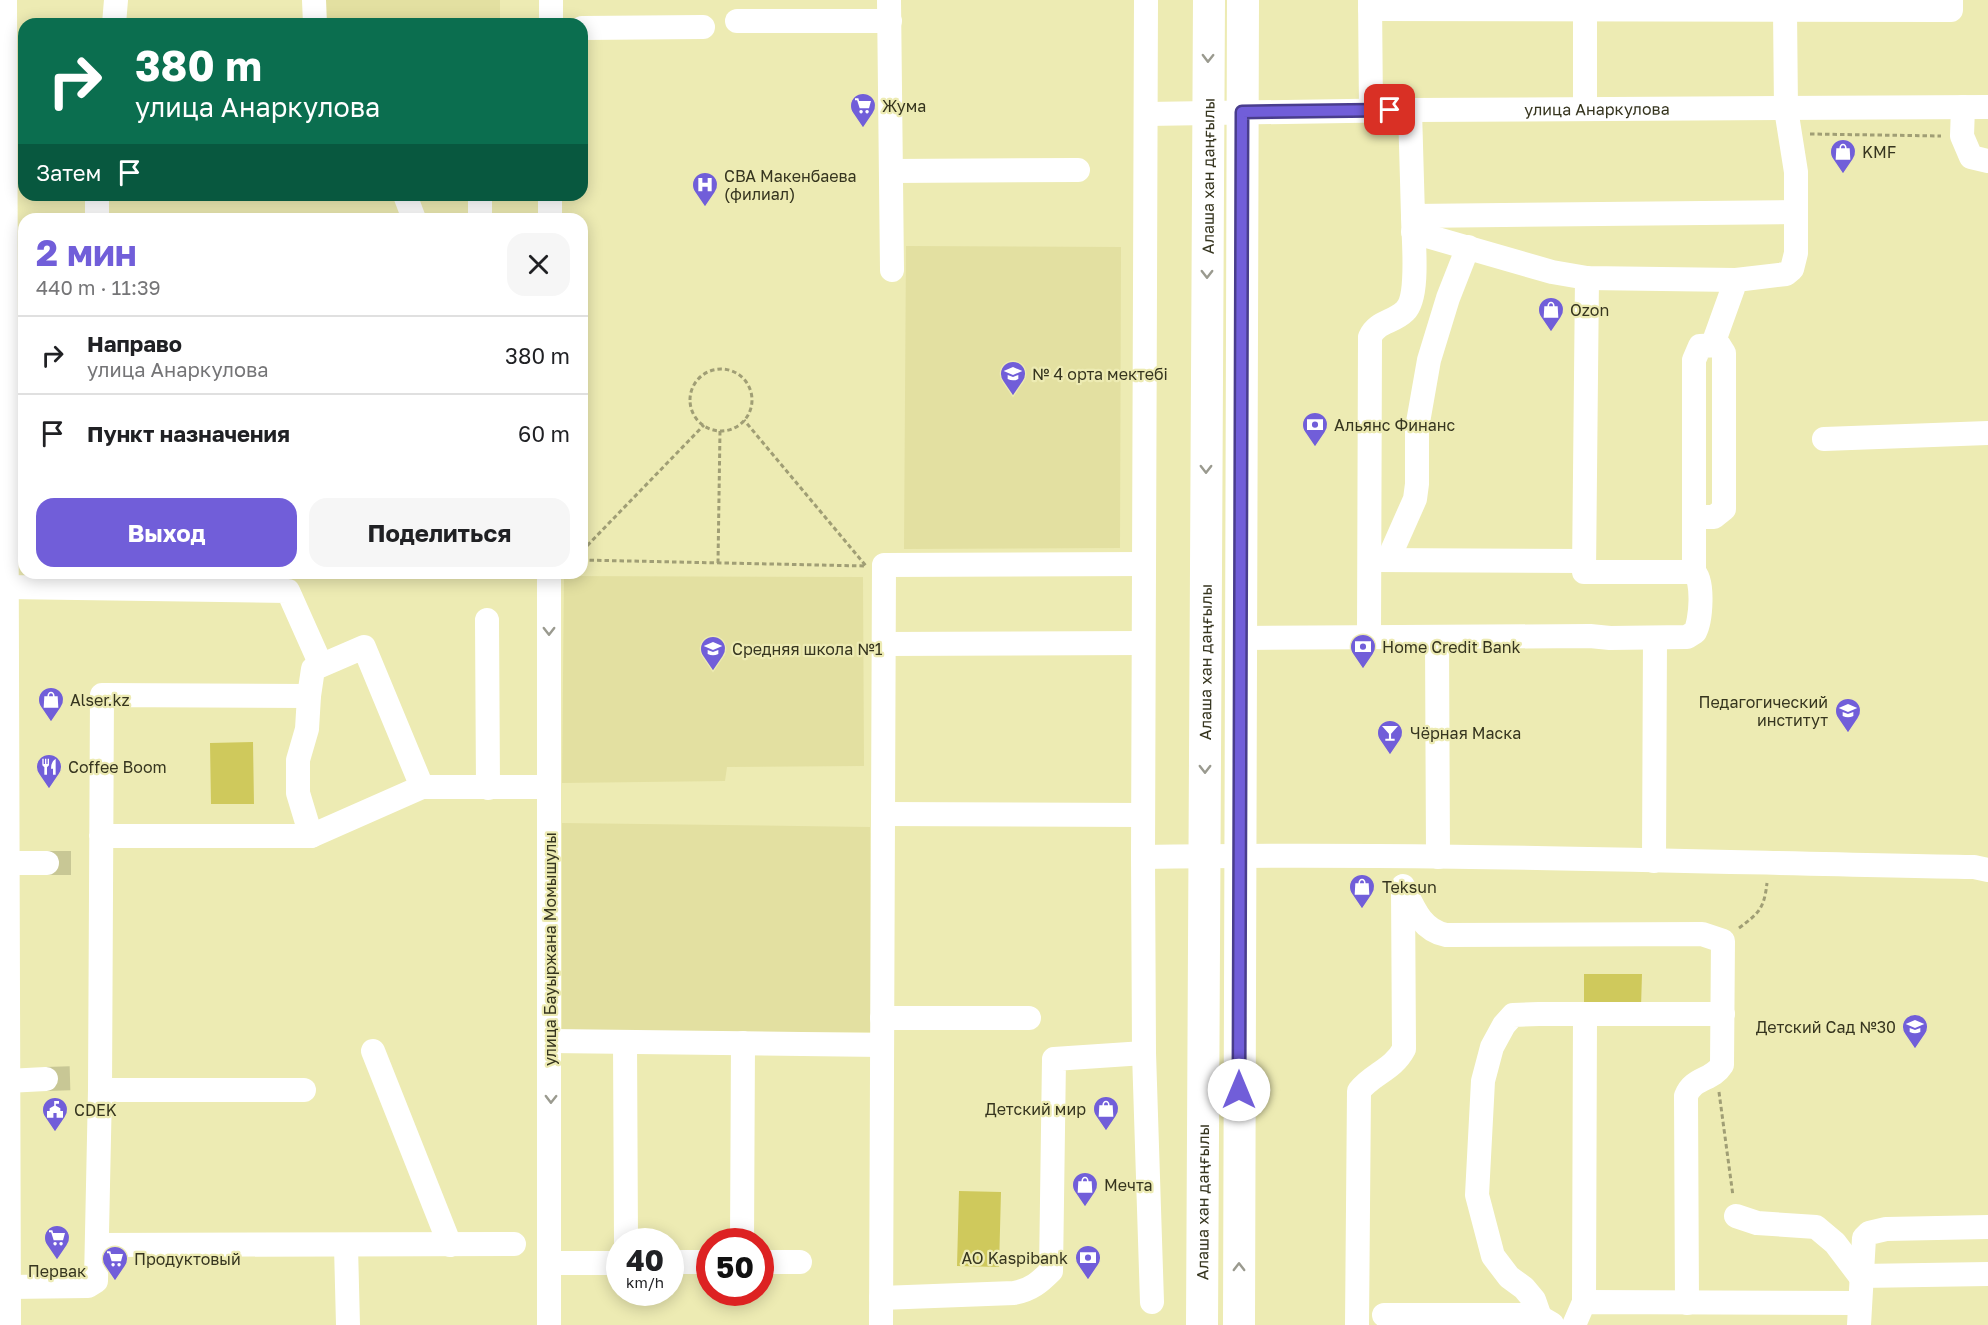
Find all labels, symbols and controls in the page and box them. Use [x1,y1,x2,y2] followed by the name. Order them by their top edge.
[135,40,262,90] text: 380 m
[36,42,114,120] icon: right
[1202,54,1214,63] one-way arrow
[1364,84,1415,135] pin
[135,91,380,123] text: улица Анаркулова
[848,91,878,129] supermarket icon: Жума
[1373,93,1406,126] icon: arrive
[882,96,926,116] place label: Жума
[1198,98,1218,254] street label: Алаша хан даңғылы
[1524,99,1670,119] street label: улица Анаркулова
[1828,137,1858,175] shop icon: KMF
[1862,142,1896,162] place label: KMF
[113,156,146,189] icon: arrive
[36,159,101,186] text: Затем
[724,166,857,204] place label: СВА Макенбаева (филиал)
[690,170,720,208] hospital icon: СВА Макенбаева (филиал)
[36,231,137,274] text: 2 мин
[507,233,570,296] button: close
[1201,270,1213,279] one-way arrow
[36,275,161,299] text: 440 m · 11:39
[1536,295,1566,333] shop icon: Ozon
[1570,300,1609,320] place label: Ozon
[87,330,182,357] text: Направо
[36,339,69,372] icon: right
[505,342,570,369] text: 380 m
[87,357,269,381] text: улица Анаркулова
[998,359,1028,397] school or university icon: № 4 орта мектебі
[1032,364,1168,384] place label: № 4 орта мектебі
[1300,410,1330,448] bank icon: Альянс Финанс
[1334,415,1455,435] place label: Альянс Финанс
[36,417,69,450] icon: arrive
[87,420,290,447] text: Пункт назначения
[518,420,570,447] text: 60 m
[1200,465,1212,474] one-way arrow
[36,498,297,567] button: Выход
[309,498,570,567] button: Поделиться
[1195,584,1216,740] street label: Алаша хан даңғылы
[543,627,555,636] one-way arrow
[1348,632,1378,670] bank icon: Home Credit Bank
[698,634,728,672] school or university icon: Средняя школа №1
[1382,637,1521,657] place label: Home Credit Bank
[732,639,883,659] place label: Средняя школа №1
[36,685,66,723] shop icon: Alser.kz
[70,690,130,710] place label: Alser.kz
[1698,692,1828,730] place label: Педагогический институт
[1833,696,1863,734] school or university icon: Педагогический институт
[1375,718,1405,756] bar icon: Чёрная Маска
[1410,723,1521,743] place label: Чёрная Маска
[34,752,64,790] restaurant icon: Coffee Boom
[68,757,167,777] place label: Coffee Boom
[1199,765,1211,774] one-way arrow
[540,832,560,1066] street label: улица Бауыржана Момышулы
[1347,872,1377,910] shop icon: Teksun
[1382,877,1437,897] place label: Teksun
[1900,1012,1930,1050] school or university icon: Детский Сад №30
[1756,1017,1896,1037] place label: Детский Сад №30
[1207,1058,1271,1122] position arrow
[1091,1094,1121,1132] shop icon: Детский мир
[40,1095,70,1133] public building icon: CDEK
[544,1095,557,1104] one-way arrow
[985,1099,1086,1119] place label: Детский мир
[74,1100,117,1120] place label: CDEK
[1192,1124,1213,1280] street label: Алаша хан даңғылы
[1070,1170,1100,1208] shop icon: Мечта
[1104,1175,1152,1195] place label: Мечта
[42,1223,72,1261] supermarket icon: Первак
[696,1228,774,1306] speed limit sign: 50
[626,1242,664,1278] text: 40
[1073,1243,1103,1281] bank icon: AO Kaspibank
[100,1244,130,1282] supermarket icon: Продуктовый
[961,1248,1068,1268] place label: AO Kaspibank
[134,1249,241,1269] place label: Продуктовый
[28,1261,86,1281] place label: Первак
[1233,1262,1245,1271] one-way arrow
[626,1273,664,1291] text: km/h

